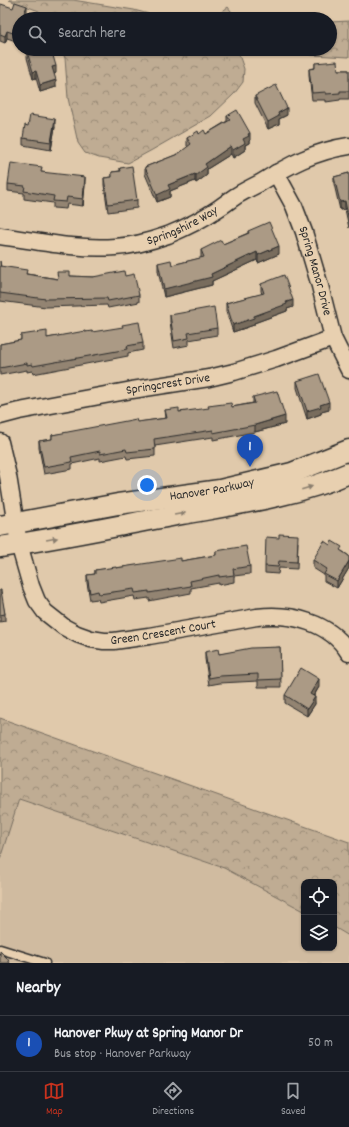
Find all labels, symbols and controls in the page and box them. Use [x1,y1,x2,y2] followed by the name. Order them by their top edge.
[12,12,337,56] search box
[26,23,48,45] icon: search
[58,23,126,45] text: Search here
[145,201,223,251] street label: Springshire Way
[293,223,337,318] street label: Spring Manor Drive
[124,368,212,400] street label: Springcrest Drive
[237,434,263,467] pin: 1
[168,473,257,506] street label: Hanover Parkway
[137,475,157,495] your location
[301,485,313,491] one-way arrow
[174,511,186,517] one-way arrow
[46,535,58,541] one-way arrow
[110,615,218,651] street label: Green Crescent Court
[301,879,337,951] map controls
[301,879,337,915] button: locate
[301,915,337,951] button: layers
[16,977,60,1001] text: Nearby
[54,1023,243,1045] text: Hanover Pkwy at Spring Manor Dr
[28,1034,30,1053] text: 1
[308,1034,333,1053] text: 50 m
[54,1045,191,1064] text: Bus stop · Hanover Parkway
[43,1080,65,1120] tab: Map
[152,1080,194,1120] tab: Directions
[281,1080,306,1120] tab: Saved

